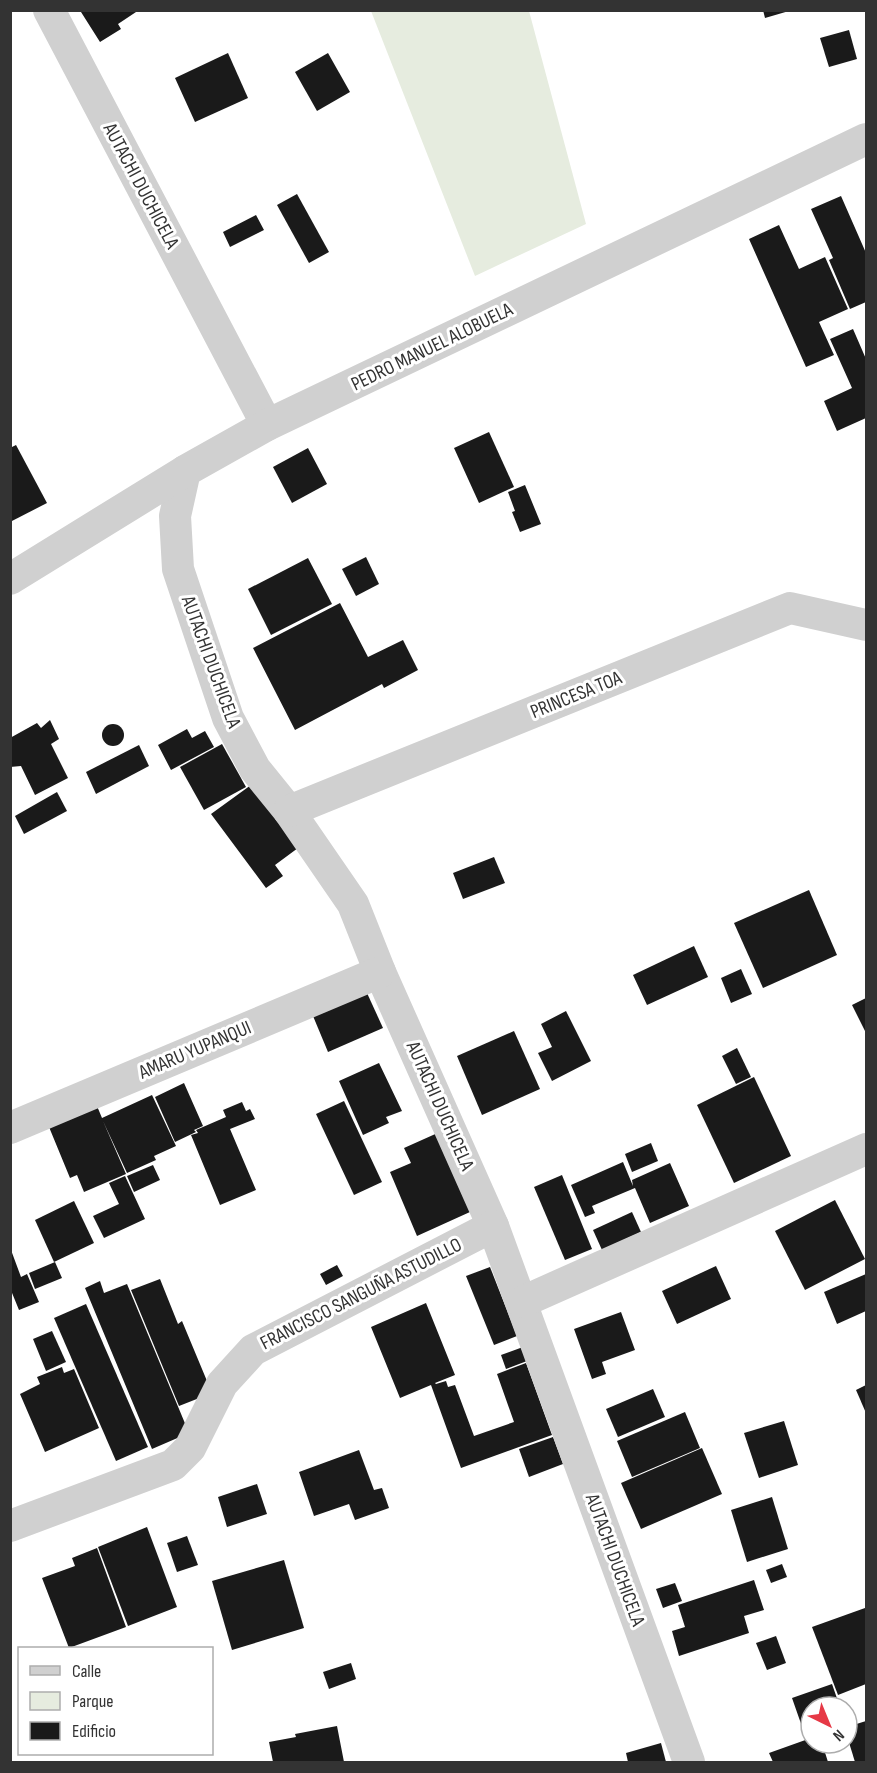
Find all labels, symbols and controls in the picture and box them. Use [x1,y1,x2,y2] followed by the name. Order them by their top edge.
[97,118,184,253] street label: AUTACHI DUCHICELA
[347,297,517,397] street label: PEDRO MANUEL ALOBUELA
[176,592,246,732] street label: AUTACHI DUCHICELA
[527,666,626,724] street label: PRINCESA TOA
[134,1016,255,1085] street label: AMARU YUPANQUI
[400,1037,479,1175] street label: AUTACHI DUCHICELA
[256,1233,466,1355] street label: FRANCISCO SANGUÑA ASTUDILLO
[580,1490,650,1630] street label: AUTACHI DUCHICELA
[18,1647,213,1755] legend
[72,1661,101,1682] text: Calle
[72,1691,113,1712] text: Parque
[799,1695,859,1755] north arrow
[72,1721,116,1742] text: Edificio
[829,1725,848,1745] text: N

